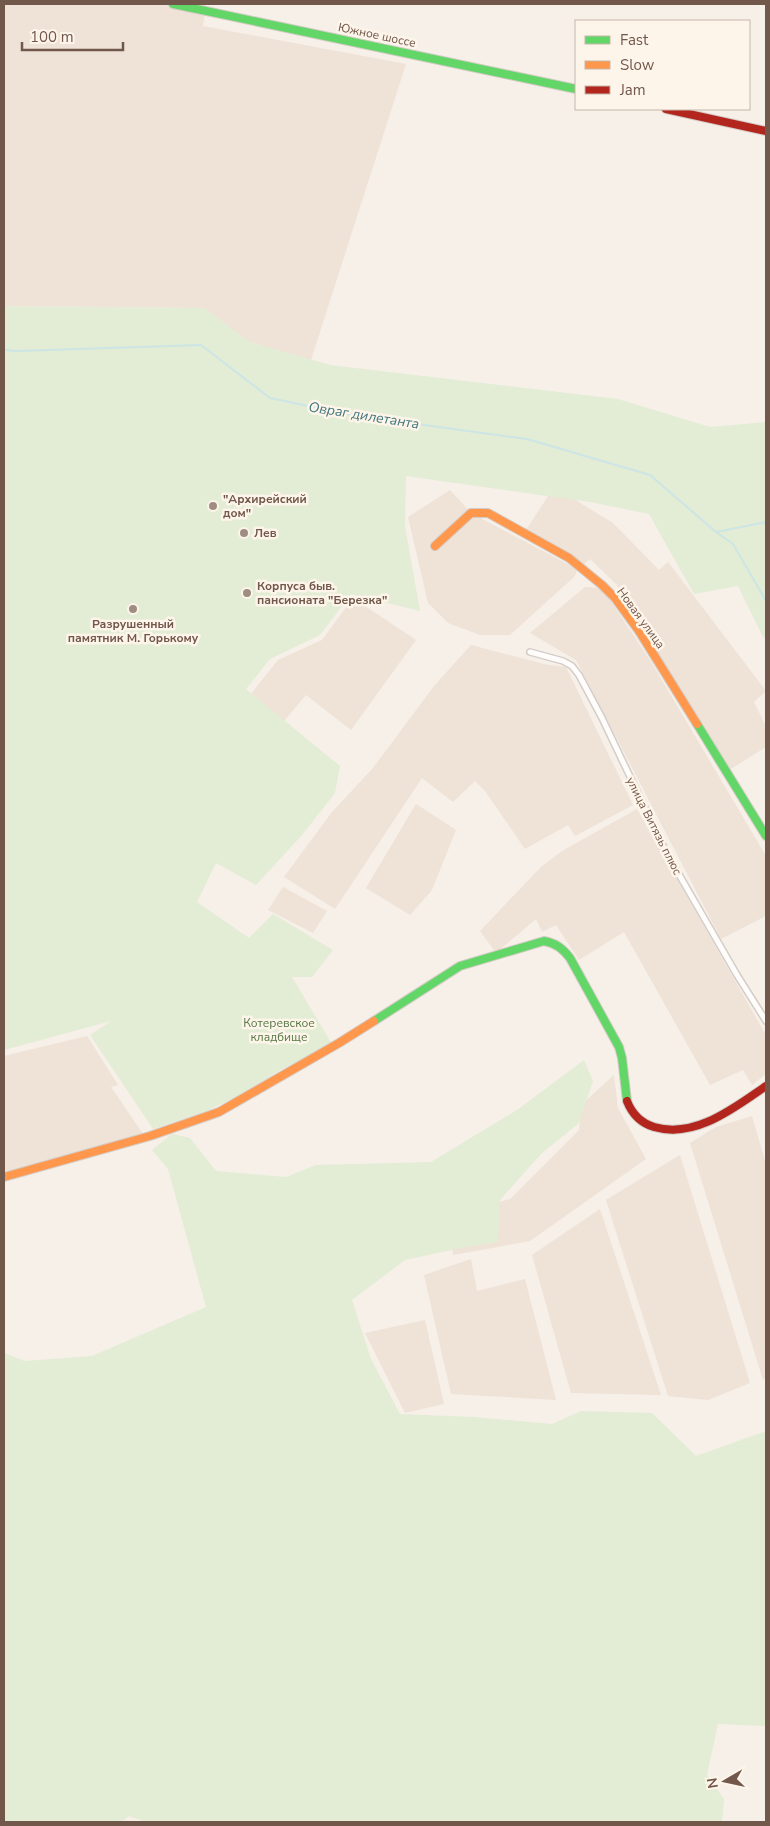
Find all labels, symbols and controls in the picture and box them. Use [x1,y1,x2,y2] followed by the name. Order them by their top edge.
[337,19,417,51] street label: Южное шоссе
[22,20,124,52] scale bar
[575,20,750,110] legend
[30,27,74,47] text: 100 m
[620,30,649,50] text: Fast
[620,55,655,75] text: Slow
[619,80,646,100] text: Jam
[307,397,421,434] water label: Овраг дилетанта
[223,491,307,521] place label: "Архирейский дом"
[207,500,219,512] marker: "Архирейский дом"
[254,525,277,541] place label: Лев
[238,527,250,539] marker: Лев
[257,578,387,608] place label: Корпуса быв. пансионата "Березка"
[613,584,669,652] street label: Новая улица
[241,587,253,599] marker: Корпуса быв. пансионата "Березка"
[127,603,139,615] marker: Разрушенный памятник М. Горькому
[68,616,199,646] place label: Разрушенный памятник М. Горькому
[622,774,686,878] street label: улица Витязь плюс
[243,1015,315,1045] park label: Котеревское кладбище
[700,1756,750,1806] north arrow
[702,1776,723,1790] text: N

